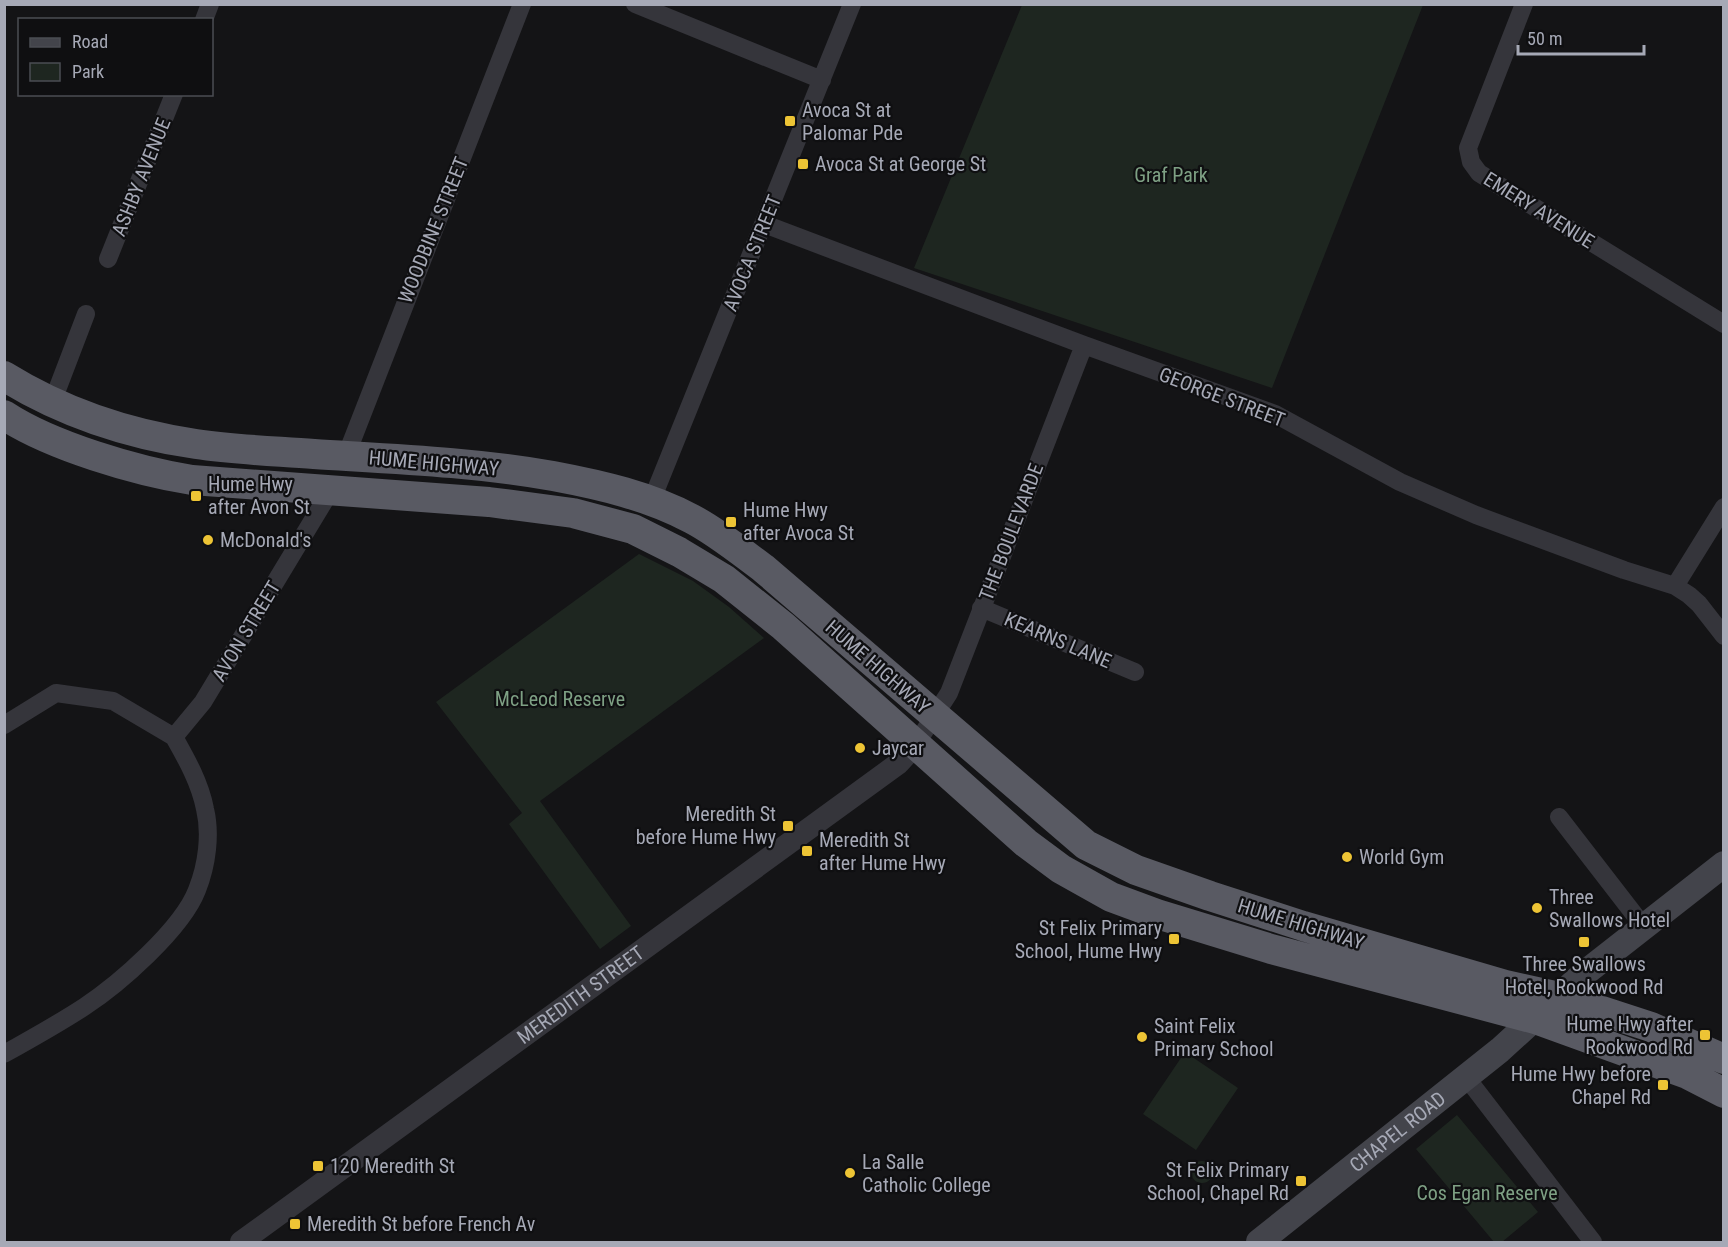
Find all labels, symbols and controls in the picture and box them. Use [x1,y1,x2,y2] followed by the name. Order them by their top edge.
[18,18,213,96] legend
[1518,18,1644,56] scale bar
[1527,28,1562,49] text: 50 m
[72,31,108,52] text: Road
[72,61,104,82] text: Park
[802,98,903,145] place label: Avoca St at Palomar Pde
[106,114,176,240] street label: ASHBY AVENUE
[783,114,797,128] marker: Avoca St at Palomar Pde
[815,152,986,176] place label: Avoca St at George St
[393,153,473,307] street label: WOODBINE STREET
[796,157,810,171] marker: Avoca St at George St
[1134,163,1208,187] park label: Graf Park
[1479,167,1599,253] street label: EMERY AVENUE
[718,191,786,315] street label: AVOCA STREET
[1156,362,1288,432] street label: GEORGE STREET
[368,445,501,481] street label: HUME HIGHWAY
[974,460,1048,604] street label: THE BOULEVARDE
[208,472,310,519] place label: Hume Hwy after Avon St
[189,489,203,503] marker: Hume Hwy after Avon St
[743,498,854,545] place label: Hume Hwy after Avoca St
[724,515,738,529] marker: Hume Hwy after Avoca St
[220,528,311,552] place label: McDonald's
[201,533,215,547] marker: McDonald's
[207,577,285,685] street label: AVON STREET
[1001,607,1115,673] street label: KEARNS LANE
[821,615,936,719] street label: HUME HIGHWAY
[495,687,625,711] park label: McLeod Reserve
[872,736,924,760] place label: Jaycar
[853,741,867,755] marker: Jaycar
[636,802,776,849] place label: Meredith St before Hume Hwy
[781,819,795,833] marker: Meredith St before Hume Hwy
[819,828,946,875] place label: Meredith St after Hume Hwy
[800,844,814,858] marker: Meredith St after Hume Hwy
[1359,845,1444,869] place label: World Gym
[1340,850,1354,864] marker: World Gym
[1549,885,1670,932] place label: Three Swallows Hotel
[1235,893,1368,955] street label: HUME HIGHWAY
[1530,901,1544,915] marker: Three Swallows Hotel
[1015,916,1162,963] place label: St Felix Primary School, Hume Hwy
[1167,932,1181,946] marker: St Felix Primary School, Hume Hwy
[1577,935,1591,949] marker: Three Swallows Hotel, Rookwood Rd
[512,941,649,1049] street label: MEREDITH STREET
[1505,952,1663,999] place label: Three Swallows Hotel, Rookwood Rd
[1566,1012,1693,1059] place label: Hume Hwy after Rookwood Rd
[1154,1014,1274,1061] place label: Saint Felix Primary School
[1698,1028,1712,1042] marker: Hume Hwy after Rookwood Rd
[1135,1030,1149,1044] marker: Saint Felix Primary School
[1511,1062,1651,1109] place label: Hume Hwy before Chapel Rd
[1656,1078,1670,1092] marker: Hume Hwy before Chapel Rd
[1345,1086,1450,1177] street label: CHAPEL ROAD
[862,1150,991,1197] place label: La Salle Catholic College
[330,1154,455,1178] place label: 120 Meredith St
[1147,1158,1289,1205] place label: St Felix Primary School, Chapel Rd
[311,1159,325,1173] marker: 120 Meredith St
[843,1166,857,1180] marker: La Salle Catholic College
[1294,1174,1308,1188] marker: St Felix Primary School, Chapel Rd
[1416,1181,1558,1205] park label: Cos Egan Reserve
[307,1212,536,1236] place label: Meredith St before French Av
[288,1217,302,1231] marker: Meredith St before French Av

